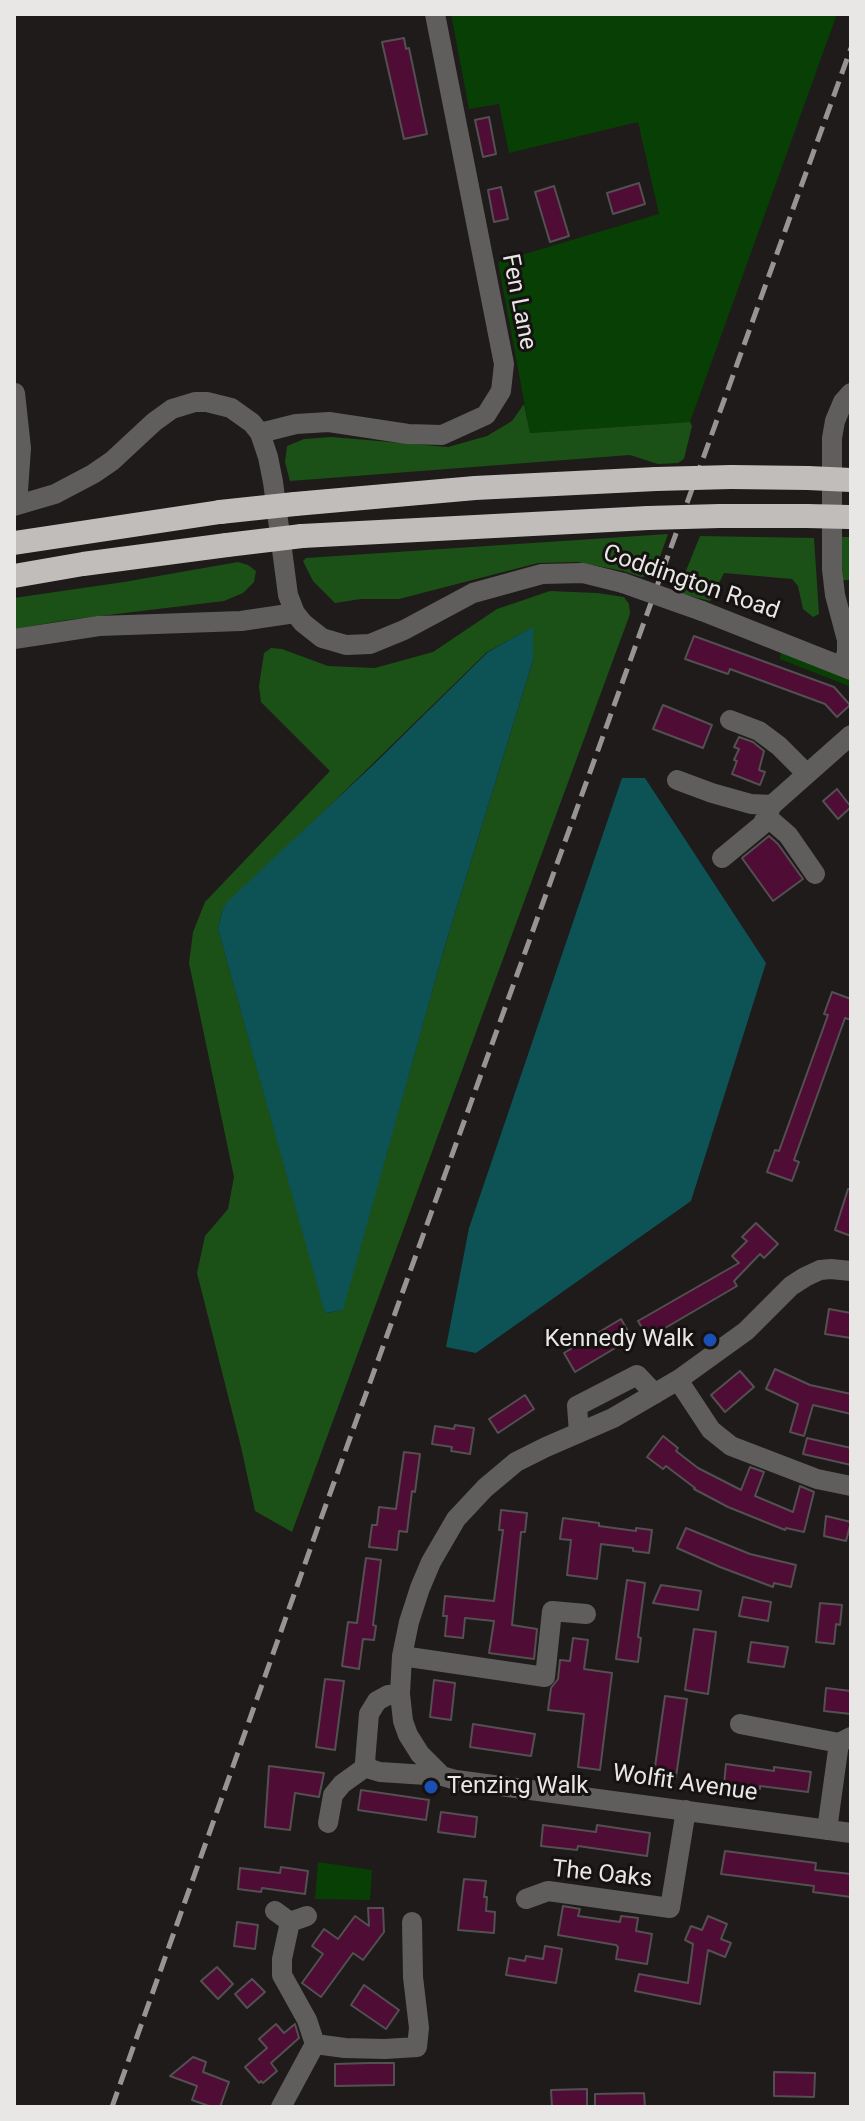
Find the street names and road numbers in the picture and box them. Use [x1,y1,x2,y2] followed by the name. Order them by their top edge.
[495,252,541,352] street label: Fen Lane
[599,539,783,627] street label: Coddington Road
[611,1760,759,1808] street label: Wolfit Avenue
[551,1855,653,1895] street label: The Oaks

